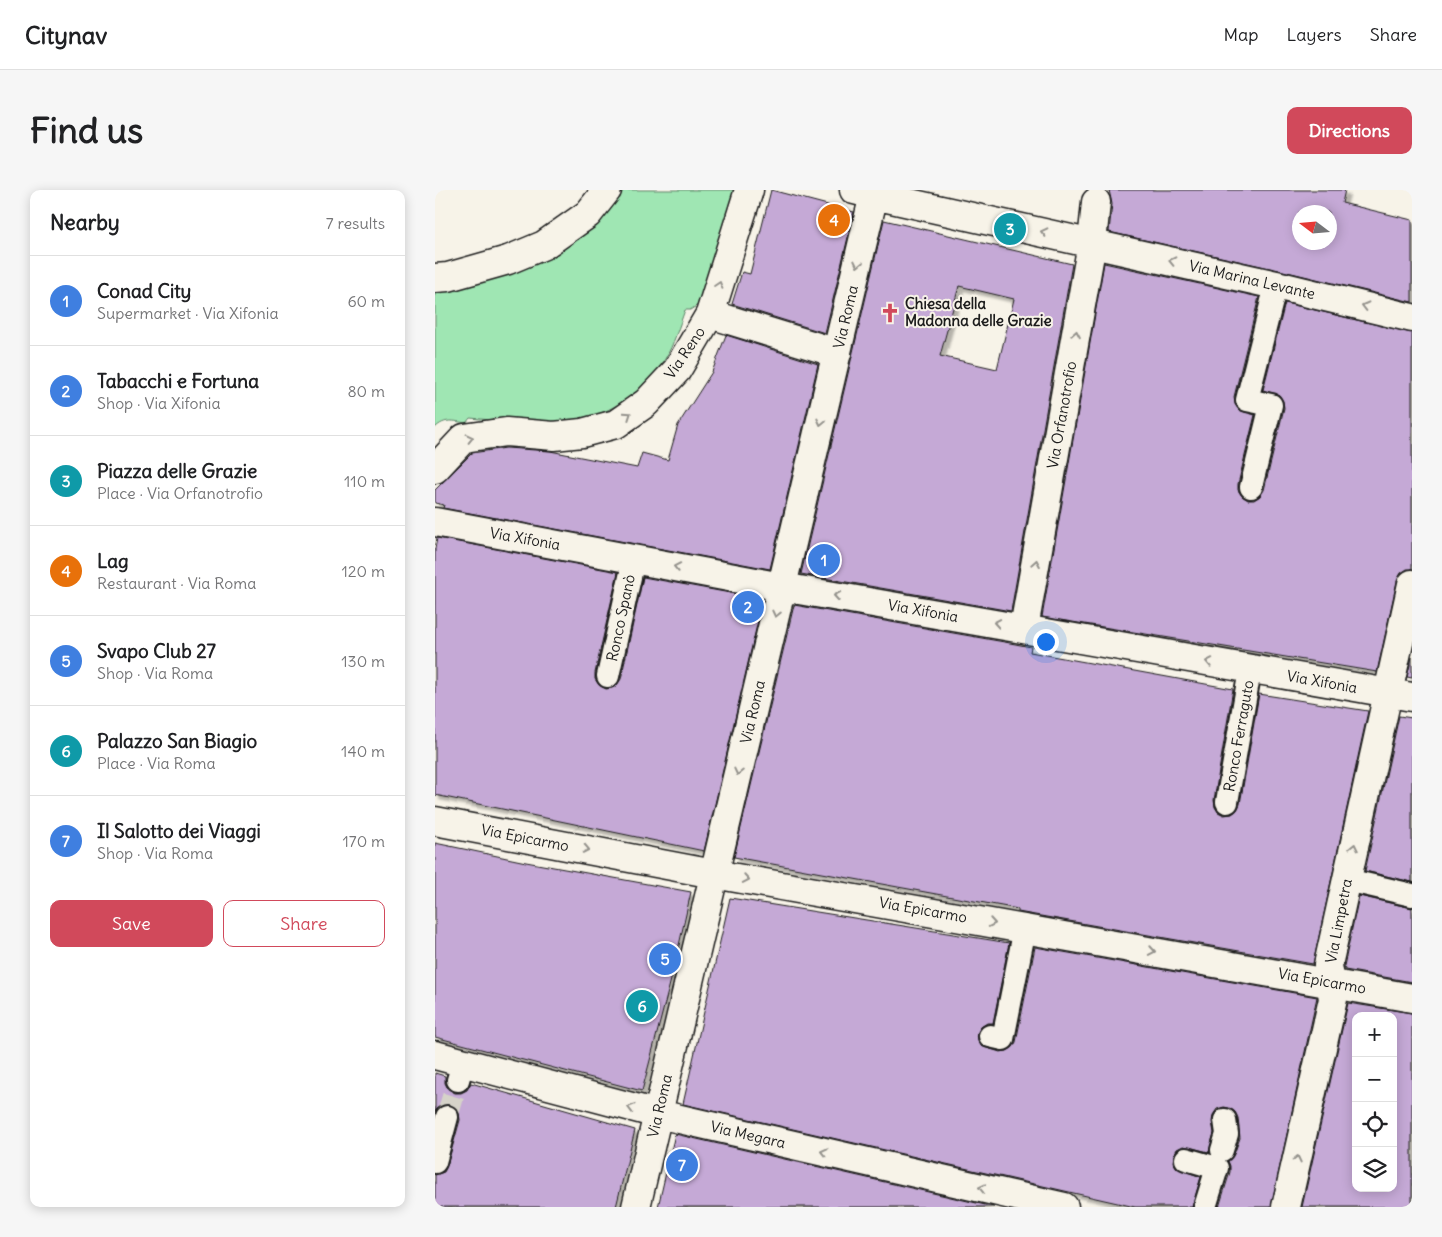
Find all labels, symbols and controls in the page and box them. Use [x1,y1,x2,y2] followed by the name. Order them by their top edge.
[25,20,107,50] text: Citynav
[1223,23,1258,46] text: Map
[1286,23,1342,46] text: Layers
[1370,23,1417,46] text: Share
[1287,107,1412,154] button: Directions
[30,108,143,152] text: Find us
[818,201,850,239] pin: 4
[1292,205,1337,250] north arrow
[50,209,120,236] text: Nearby
[994,210,1026,248] pin: 3
[326,213,385,233] text: 7 results
[1040,227,1049,238] one-way arrow
[1168,256,1177,267] one-way arrow
[1187,256,1317,303] street label: Via Marina Levante
[854,259,864,267] one-way arrow
[97,279,191,303] text: Conad City
[713,281,723,290] one-way arrow
[829,283,862,350] street label: Via Roma
[63,291,69,311] text: 1
[347,291,385,311] text: 60 m
[905,294,1052,330] place label: Chiesa della Madonna delle Grazie
[1360,301,1369,312] one-way arrow
[879,302,901,324] church icon: Chiesa della Madonna delle Grazie
[97,303,279,323] text: Supermarket · Via Xifonia
[660,323,709,383] street label: Via Reno
[1070,329,1080,338] one-way arrow
[1043,360,1080,470] street label: Via Orfanotrofio
[97,369,259,393] text: Tabacchi e Fortuna
[62,381,70,401] text: 2
[347,381,385,401] text: 80 m
[97,393,221,413] text: Shop · Via Xifonia
[623,412,632,422] one-way arrow
[816,417,827,426] one-way arrow
[466,433,475,444] one-way arrow
[97,459,257,483] text: Piazza delle Grazie
[61,471,71,491] text: 3
[344,471,385,491] text: 110 m
[97,483,263,503] text: Place · Via Orfanotrofio
[488,523,562,554] street label: Via Xifonia
[808,541,840,579] pin: 1
[97,549,129,573] text: Lag
[1030,558,1040,567] one-way arrow
[61,561,71,581] text: 4
[342,561,385,581] text: 120 m
[673,562,682,573] one-way arrow
[97,573,256,593] text: Restaurant · Via Roma
[602,573,639,663] street label: Ronco Spanò
[732,588,764,626] pin: 2
[833,591,841,602] one-way arrow
[886,595,960,626] street label: Via Xifonia
[771,610,782,619] one-way arrow
[993,619,1002,629] one-way arrow
[1033,629,1059,655] your location
[97,639,216,663] text: Svapo Club 27
[61,651,71,671] text: 5
[341,651,385,671] text: 130 m
[1204,658,1213,668] one-way arrow
[97,663,213,683] text: Shop · Via Roma
[1285,666,1359,697] street label: Via Xifonia
[736,678,769,745] street label: Via Roma
[1219,679,1258,793] street label: Ronco Ferraguto
[97,729,257,753] text: Palazzo San Biagio
[61,741,71,761] text: 6
[341,741,385,761] text: 140 m
[97,753,216,773] text: Place · Via Roma
[733,768,744,777] one-way arrow
[97,819,261,843] text: Il Salotto dei Viaggi
[479,820,571,855] street label: Via Epicarmo
[62,831,70,851] text: 7
[342,831,385,851] text: 170 m
[1348,842,1359,851] one-way arrow
[97,843,213,863] text: Shop · Via Roma
[582,844,590,854] one-way arrow
[741,874,750,884] one-way arrow
[1321,877,1356,965] street label: Via Limpetra
[877,892,969,927] street label: Via Epicarmo
[50,900,213,947] button: Save
[223,900,385,947] button: Share
[988,917,996,927] one-way arrow
[649,940,681,978] pin: 5
[1148,945,1156,955] one-way arrow
[1276,963,1368,998] street label: Via Epicarmo
[626,987,658,1025] pin: 6
[1352,1012,1397,1192] map controls
[1352,1012,1397,1057] button: +
[1352,1057,1397,1102] button: −
[643,1072,676,1139] street label: Via Roma
[1352,1102,1397,1147] button: locate
[628,1103,636,1113] one-way arrow
[709,1117,788,1152] street label: Via Megara
[666,1146,698,1184] pin: 7
[819,1147,828,1158] one-way arrow
[1352,1147,1397,1192] button: layers
[1291,1155,1302,1164] one-way arrow
[978,1183,987,1194] one-way arrow

